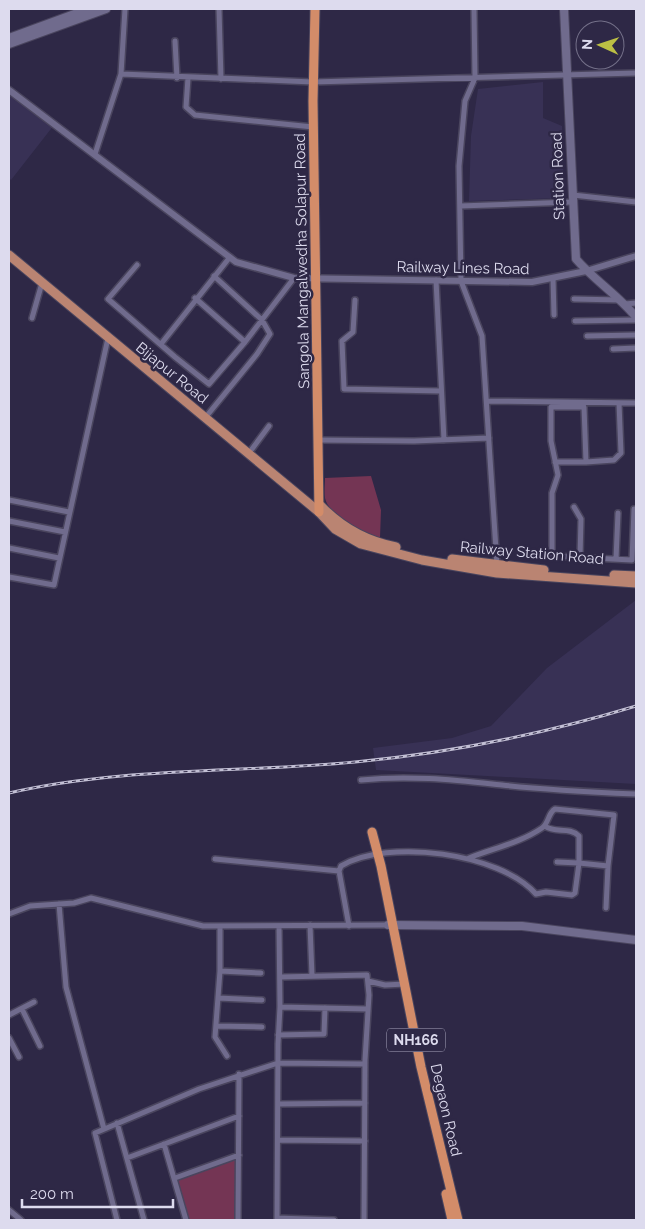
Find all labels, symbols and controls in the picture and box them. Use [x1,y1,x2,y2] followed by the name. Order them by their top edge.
[575,20,625,70] north arrow
[579,39,595,50] text: N
[547,132,569,220] street label: Station Road
[291,133,313,389] street label: Sangola Mangalwedha Solapur Road
[396,258,530,278] street label: Railway Lines Road
[132,338,212,408] street label: Bijapur Road
[459,538,605,568] street label: Railway Station Road
[387,1028,445,1052] road number: NH166
[427,1062,465,1158] street label: Degaon Road
[22,1176,174,1208] scale bar
[30,1185,74,1203] text: 200 m

